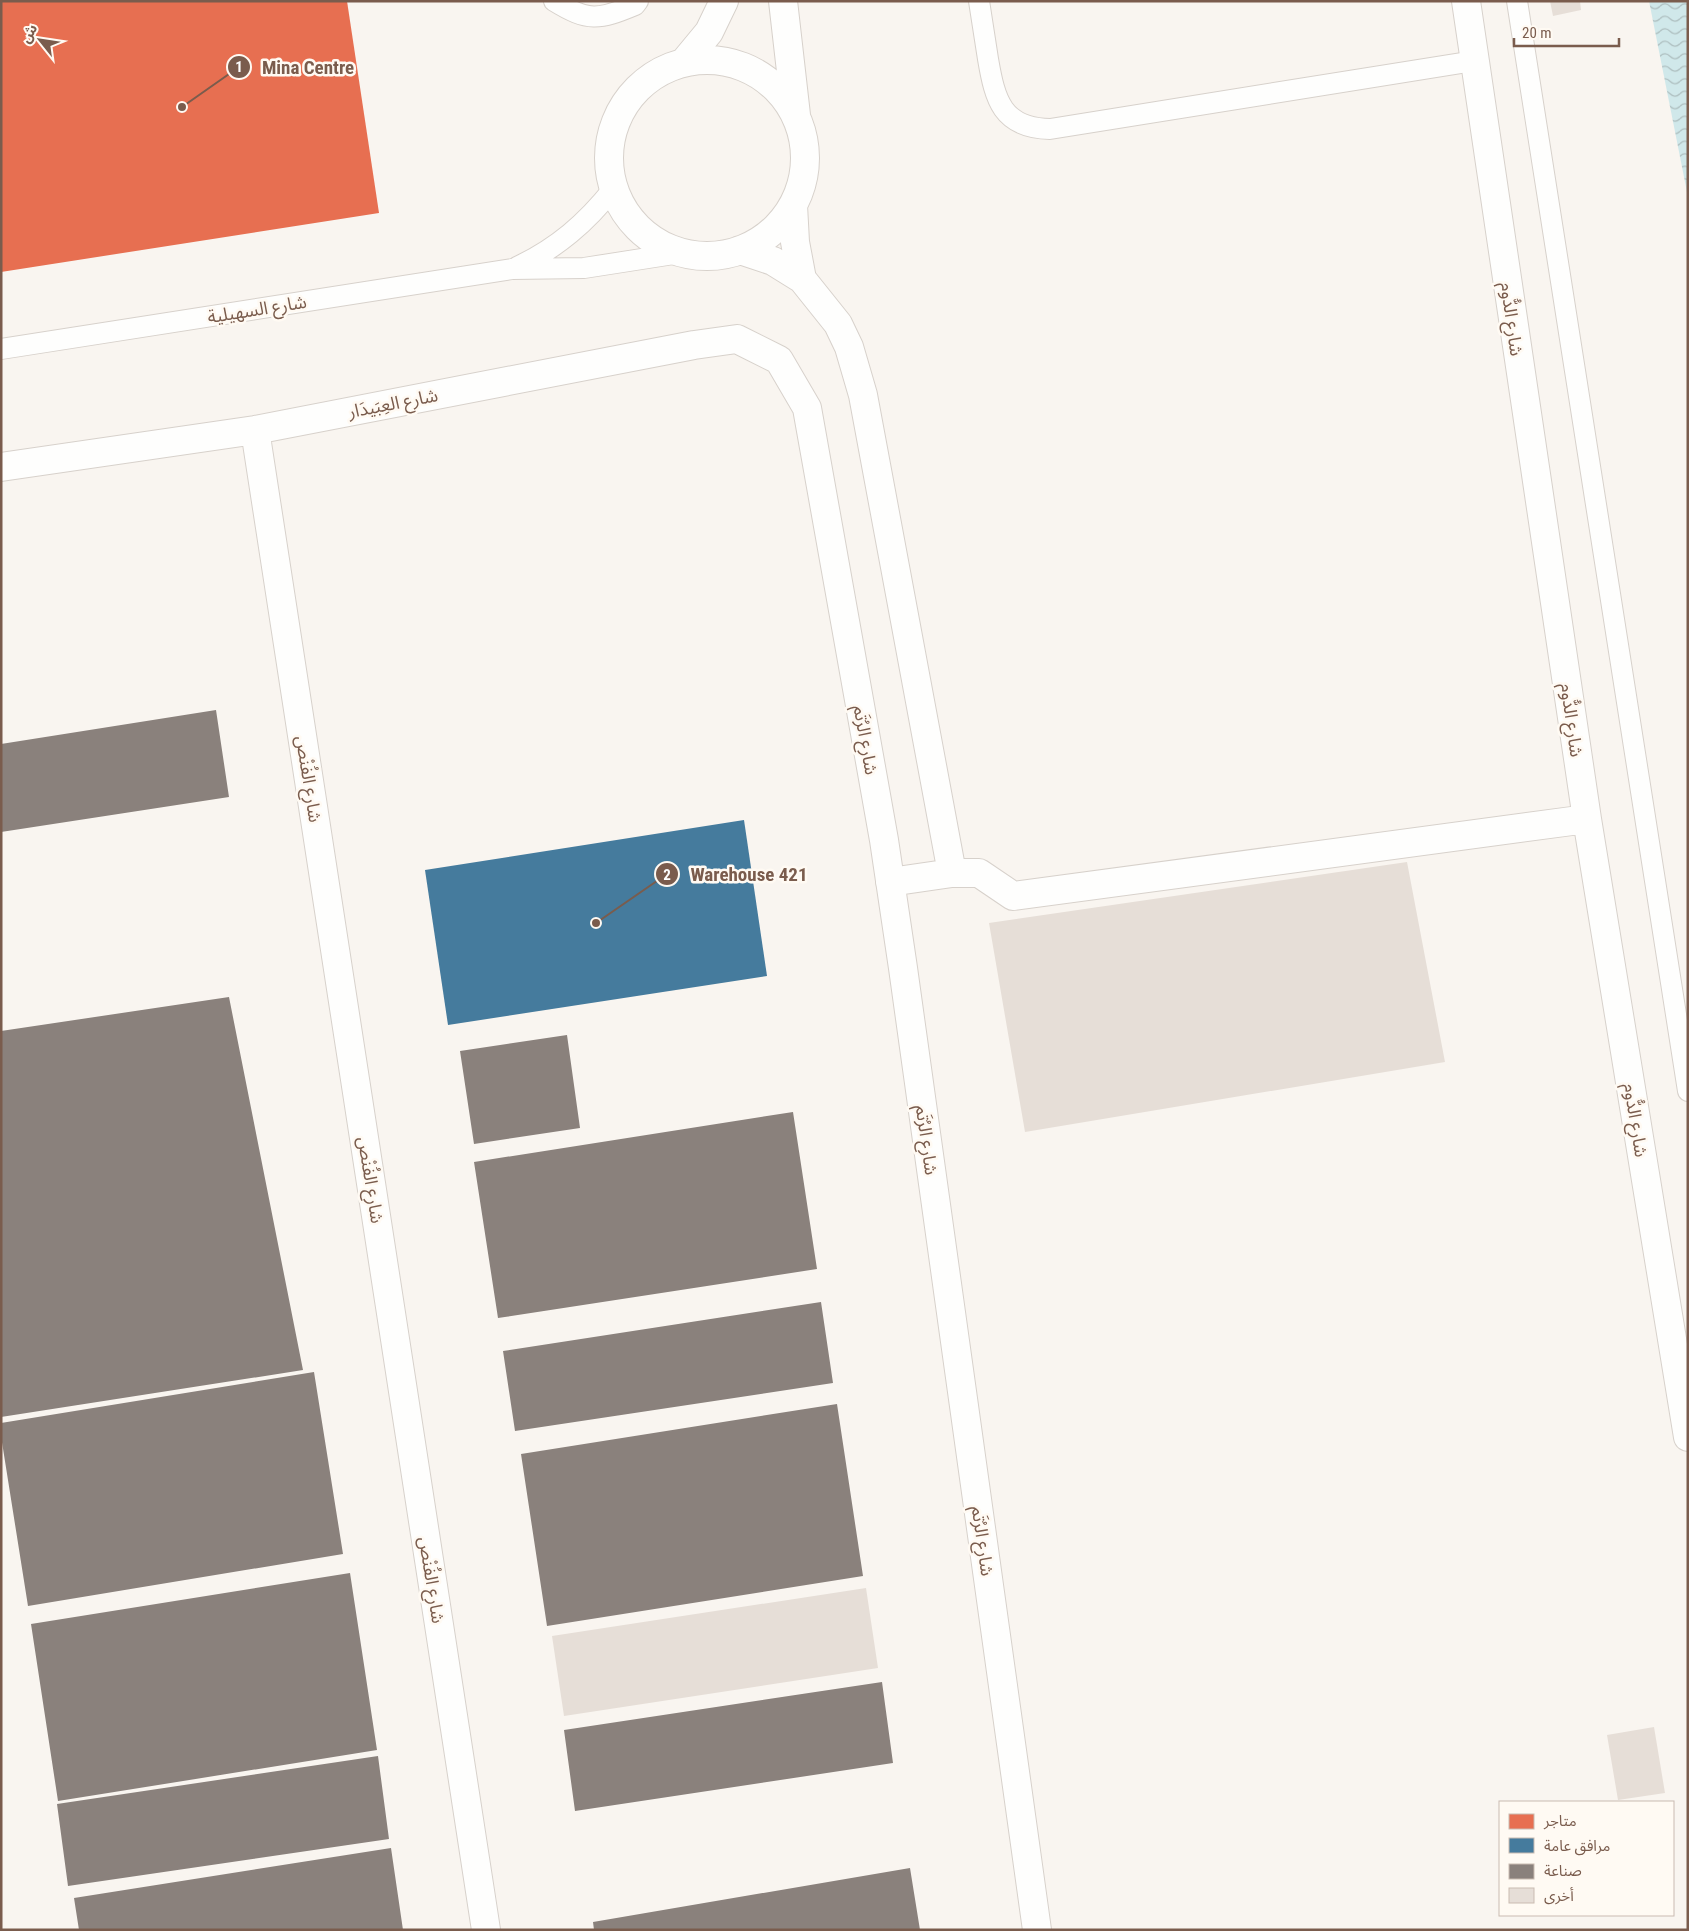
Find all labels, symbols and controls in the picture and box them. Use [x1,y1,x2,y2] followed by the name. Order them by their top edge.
[15,15,65,65] north arrow
[1514,15,1619,47] scale bar
[17,21,40,46] text: ش
[1522,24,1552,42] text: 20 m
[227,50,364,84] callout: Mina Centre
[262,56,354,79] text: Mina Centre
[235,58,243,76] text: 1
[1492,280,1529,358] street label: شارع الدُّوم
[206,291,309,331] street label: شارع السهيلية
[345,384,440,426] street label: شارع العِبَيدَار
[1552,681,1589,759] street label: شارع الدُّوم
[846,704,882,777] street label: شارع الرُتَم
[288,734,327,825] street label: شارع الفُنْص
[655,857,817,891] callout: Warehouse 421
[690,863,808,886] text: Warehouse 421
[663,866,671,884] text: 2
[1616,1081,1654,1159] street label: شارع الدُّوم
[908,1104,942,1177] street label: شارع الرُتَم
[350,1135,389,1226] street label: شارع الفُنْص
[964,1505,998,1578] street label: شارع الرُتَم
[411,1535,450,1626] street label: شارع الفُنْص
[1499,1801,1674,1916] legend
[1543,1812,1577,1830] text: متاجر
[1544,1837,1610,1856] text: مرافق عامة
[1544,1862,1582,1880] text: صناعة
[1544,1887,1574,1905] text: أخرى

